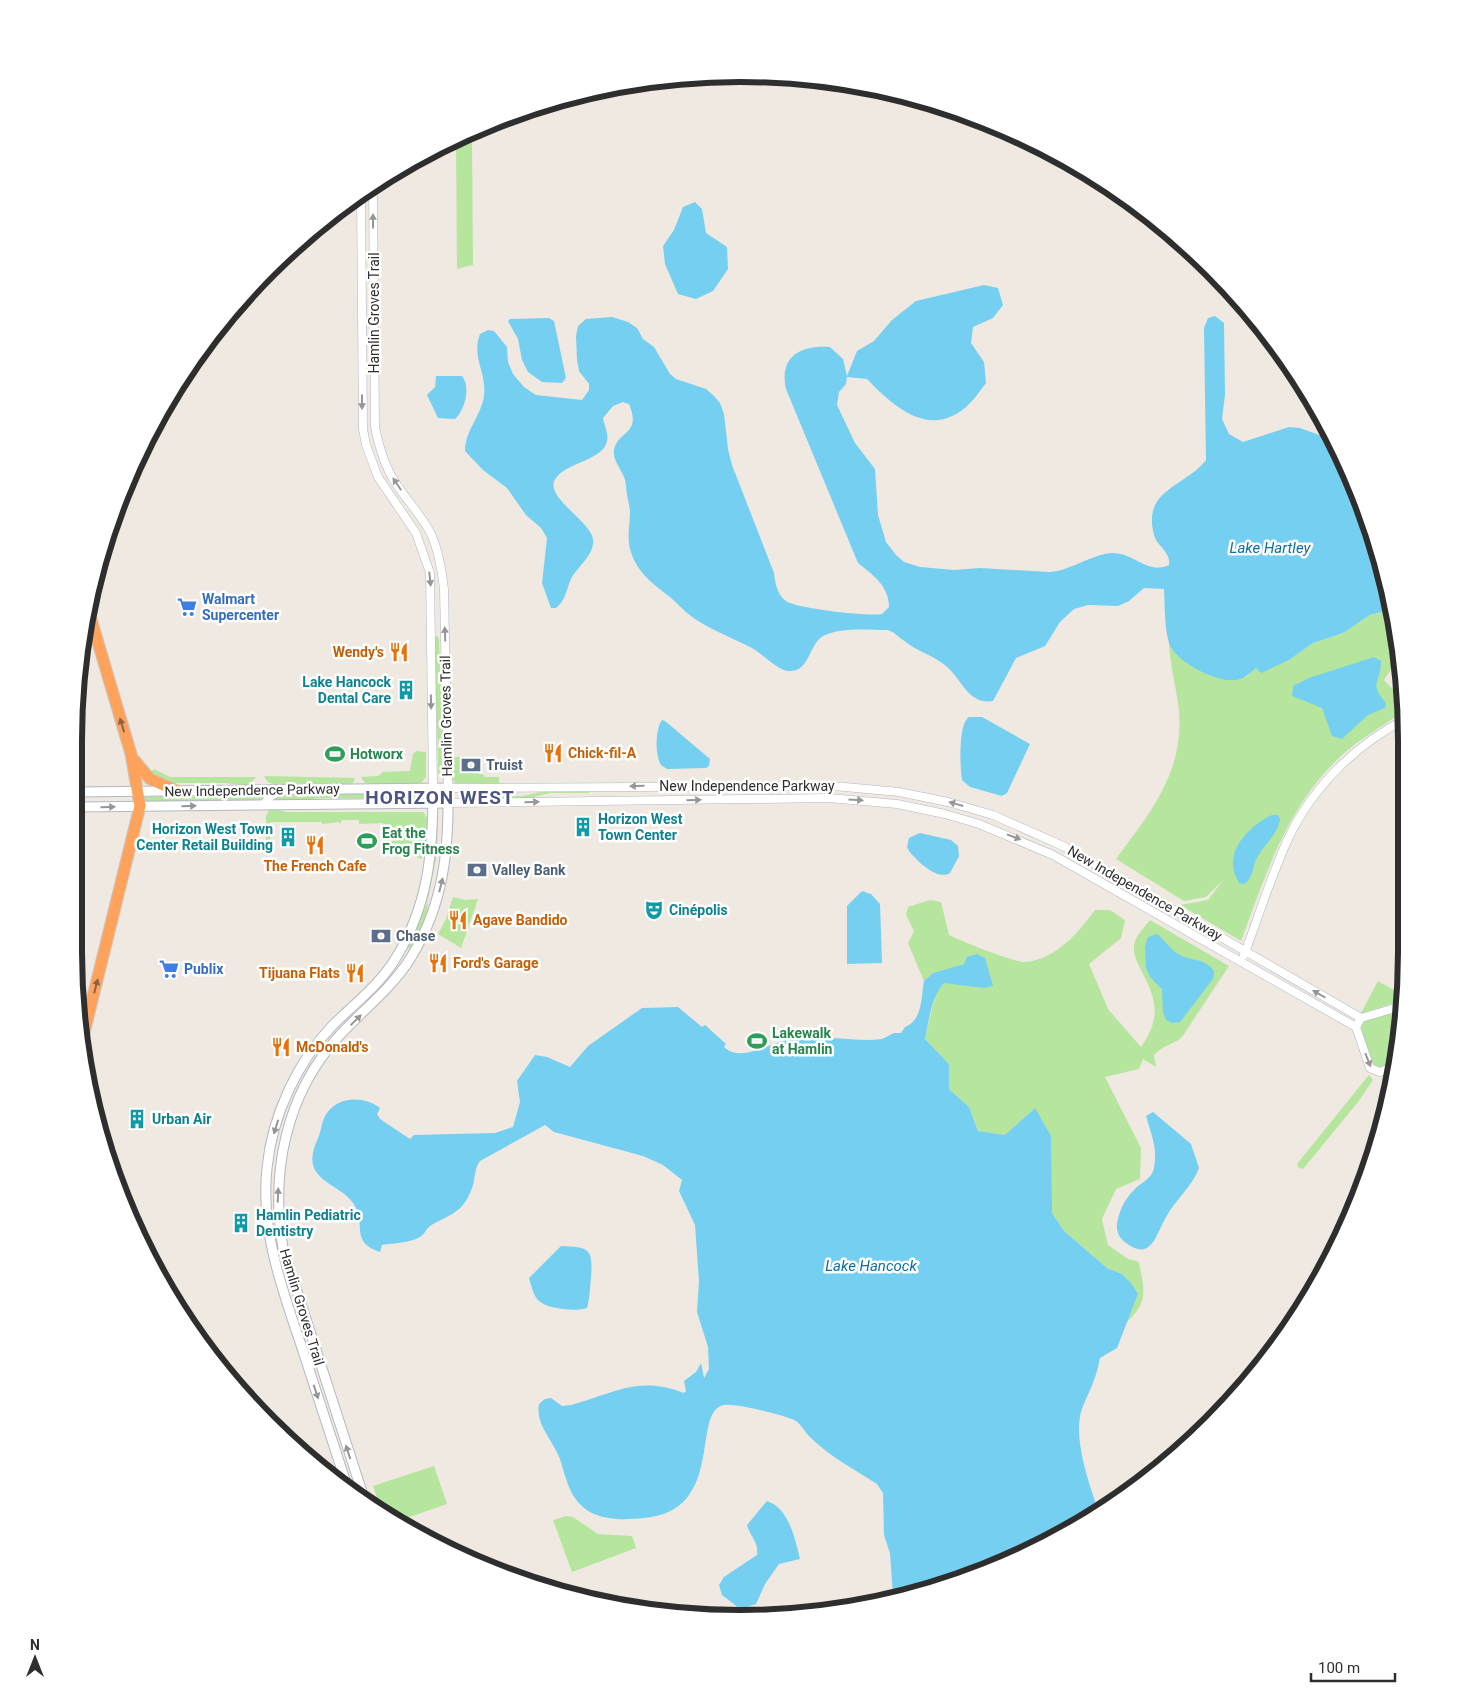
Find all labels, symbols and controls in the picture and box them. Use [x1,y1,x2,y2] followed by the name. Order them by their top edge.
[369,213,377,229] one-way arrow
[366,252,382,374] street label: Hamlin Groves Trail
[358,395,366,411] one-way arrow
[392,477,402,491] one-way arrow
[1230,539,1311,557] water label: Lake Hartley
[426,572,434,588] one-way arrow
[202,591,279,623] place label: Walmart Supercenter
[176,596,198,618] supermarket icon: Walmart Supercenter
[440,626,448,642] one-way arrow
[388,641,410,663] restaurant icon: Wendy's
[333,644,384,660] place label: Wendy's
[437,655,455,777] street label: Hamlin Groves Trail
[302,674,392,706] place label: Lake Hancock Dental Care
[395,679,417,701] building icon: Lake Hancock Dental Care
[428,694,436,710] one-way arrow
[118,717,126,732] one-way arrow
[542,742,564,764] restaurant icon: Chick-fil-A
[324,743,346,765] sports icon: Hotworx
[568,745,637,761] place label: Chick-fil-A
[350,746,404,762] place label: Hotworx
[460,754,482,776] bank icon: Truist
[486,757,523,773] place label: Truist
[659,778,835,794] street label: New Independence Parkway
[164,780,340,800] street label: New Independence Parkway
[629,782,645,790] one-way arrow
[365,786,515,809] district label: HORIZON WEST
[686,796,702,804] one-way arrow
[849,796,865,804] one-way arrow
[524,798,540,806] one-way arrow
[948,800,963,808] one-way arrow
[181,802,197,810] one-way arrow
[100,803,116,811] one-way arrow
[598,811,683,843] place label: Horizon West Town Center
[572,816,594,838] building icon: Horizon West Town Center
[136,821,273,853] place label: Horizon West Town Center Retail Building
[382,825,460,857] place label: Eat the Frog Fitness
[277,826,299,848] building icon: Horizon West Town Center Retail Building
[356,830,378,852] sports icon: Eat the Frog Fitness
[1007,833,1022,841] one-way arrow
[304,834,326,856] restaurant icon: The French Cafe
[1065,842,1225,944] street label: New Independence Parkway
[263,858,367,874] place label: The French Cafe
[466,859,488,881] bank icon: Valley Bank
[492,862,566,878] place label: Valley Bank
[437,877,445,892] one-way arrow
[643,899,665,921] theatre icon: Cinépolis
[669,902,728,918] place label: Cinépolis
[447,909,469,931] restaurant icon: Agave Bandido
[473,912,568,928] place label: Agave Bandido
[370,925,392,947] bank icon: Chase
[396,928,436,944] place label: Chase
[427,952,449,974] restaurant icon: Ford's Garage
[453,955,539,971] place label: Ford's Garage
[158,958,180,980] supermarket icon: Publix
[184,961,224,977] place label: Publix
[344,962,366,984] restaurant icon: Tijuana Flats
[259,965,340,981] place label: Tijuana Flats
[92,978,100,993] one-way arrow
[1312,989,1326,998] one-way arrow
[350,1014,362,1026] one-way arrow
[772,1025,833,1057] place label: Lakewalk at Hamlin
[746,1030,768,1052] sports icon: Lakewalk at Hamlin
[270,1036,292,1058] restaurant icon: McDonald's
[296,1039,368,1055] place label: McDonald's
[1364,1053,1372,1068] one-way arrow
[126,1108,148,1130] building icon: Urban Air
[152,1111,211,1127] place label: Urban Air
[271,1120,279,1135] one-way arrow
[274,1187,282,1203] one-way arrow
[256,1207,361,1239] place label: Hamlin Pediatric Dentistry
[230,1212,252,1234] building icon: Hamlin Pediatric Dentistry
[277,1247,327,1367] street label: Hamlin Groves Trail
[825,1257,917,1275] water label: Lake Hancock
[313,1384,321,1399] one-way arrow
[344,1444,352,1459] one-way arrow
[10,1633,60,1683] north arrow
[30,1637,40,1653] text: N
[1311,1650,1395,1682] scale bar
[1318,1659,1360,1677] text: 100 m

